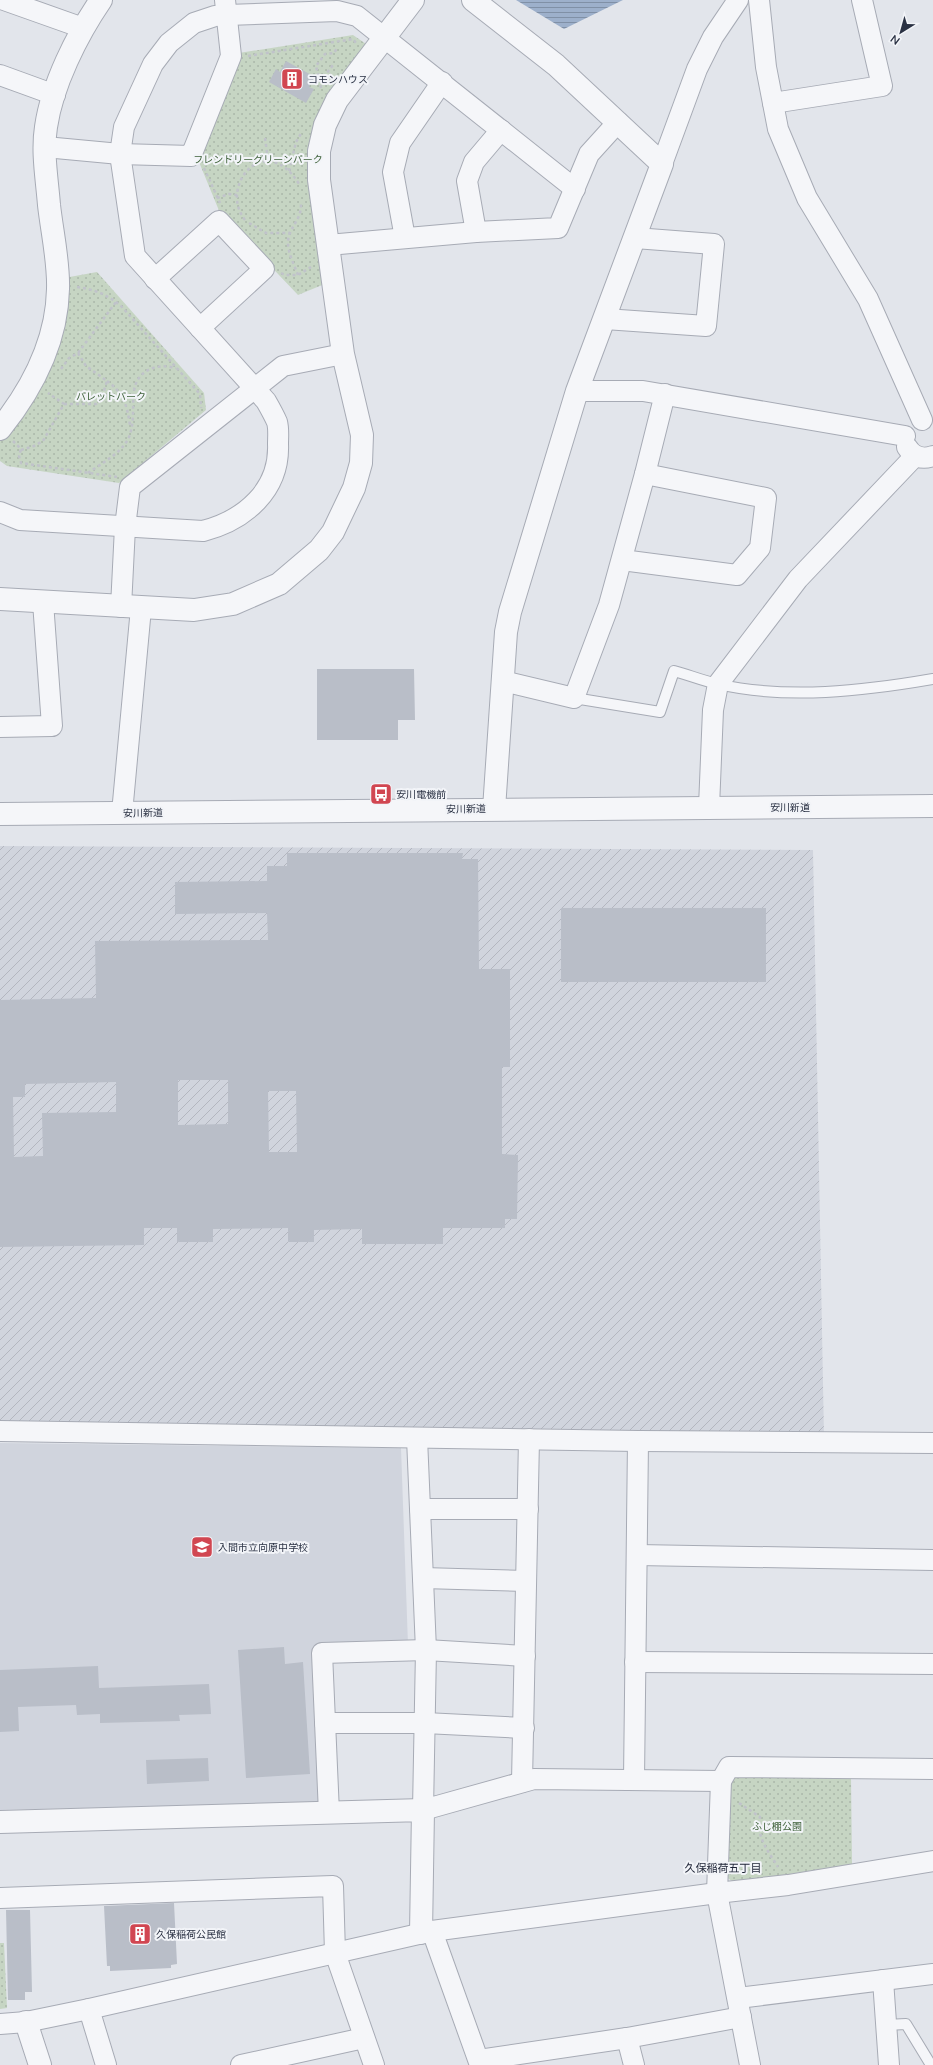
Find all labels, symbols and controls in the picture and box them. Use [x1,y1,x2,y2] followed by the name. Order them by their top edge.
[881,12,921,52] north arrow
[887,32,903,48] text: N
[279,66,305,92] building icon: コモンハウス
[308,73,368,86] place label: コモンハウス
[193,153,323,166] park label: フレンドリーグリーンパーク
[76,390,146,403] park label: パレットパーク
[368,781,394,807] bus stop icon: 安川電機前
[396,788,446,801] place label: 安川電機前
[770,801,810,814] street label: 安川新道
[446,802,486,816] street label: 安川新道
[123,806,163,820] street label: 安川新道
[189,1534,215,1560] school or university icon: 入間市立向原中学校
[218,1541,308,1554] place label: 入間市立向原中学校
[752,1820,802,1833] park label: ふじ棚公園
[685,1861,762,1875] district label: 久保稲荷五丁目
[127,1921,153,1947] building icon: 久保稲荷公民館
[156,1928,226,1941] place label: 久保稲荷公民館

